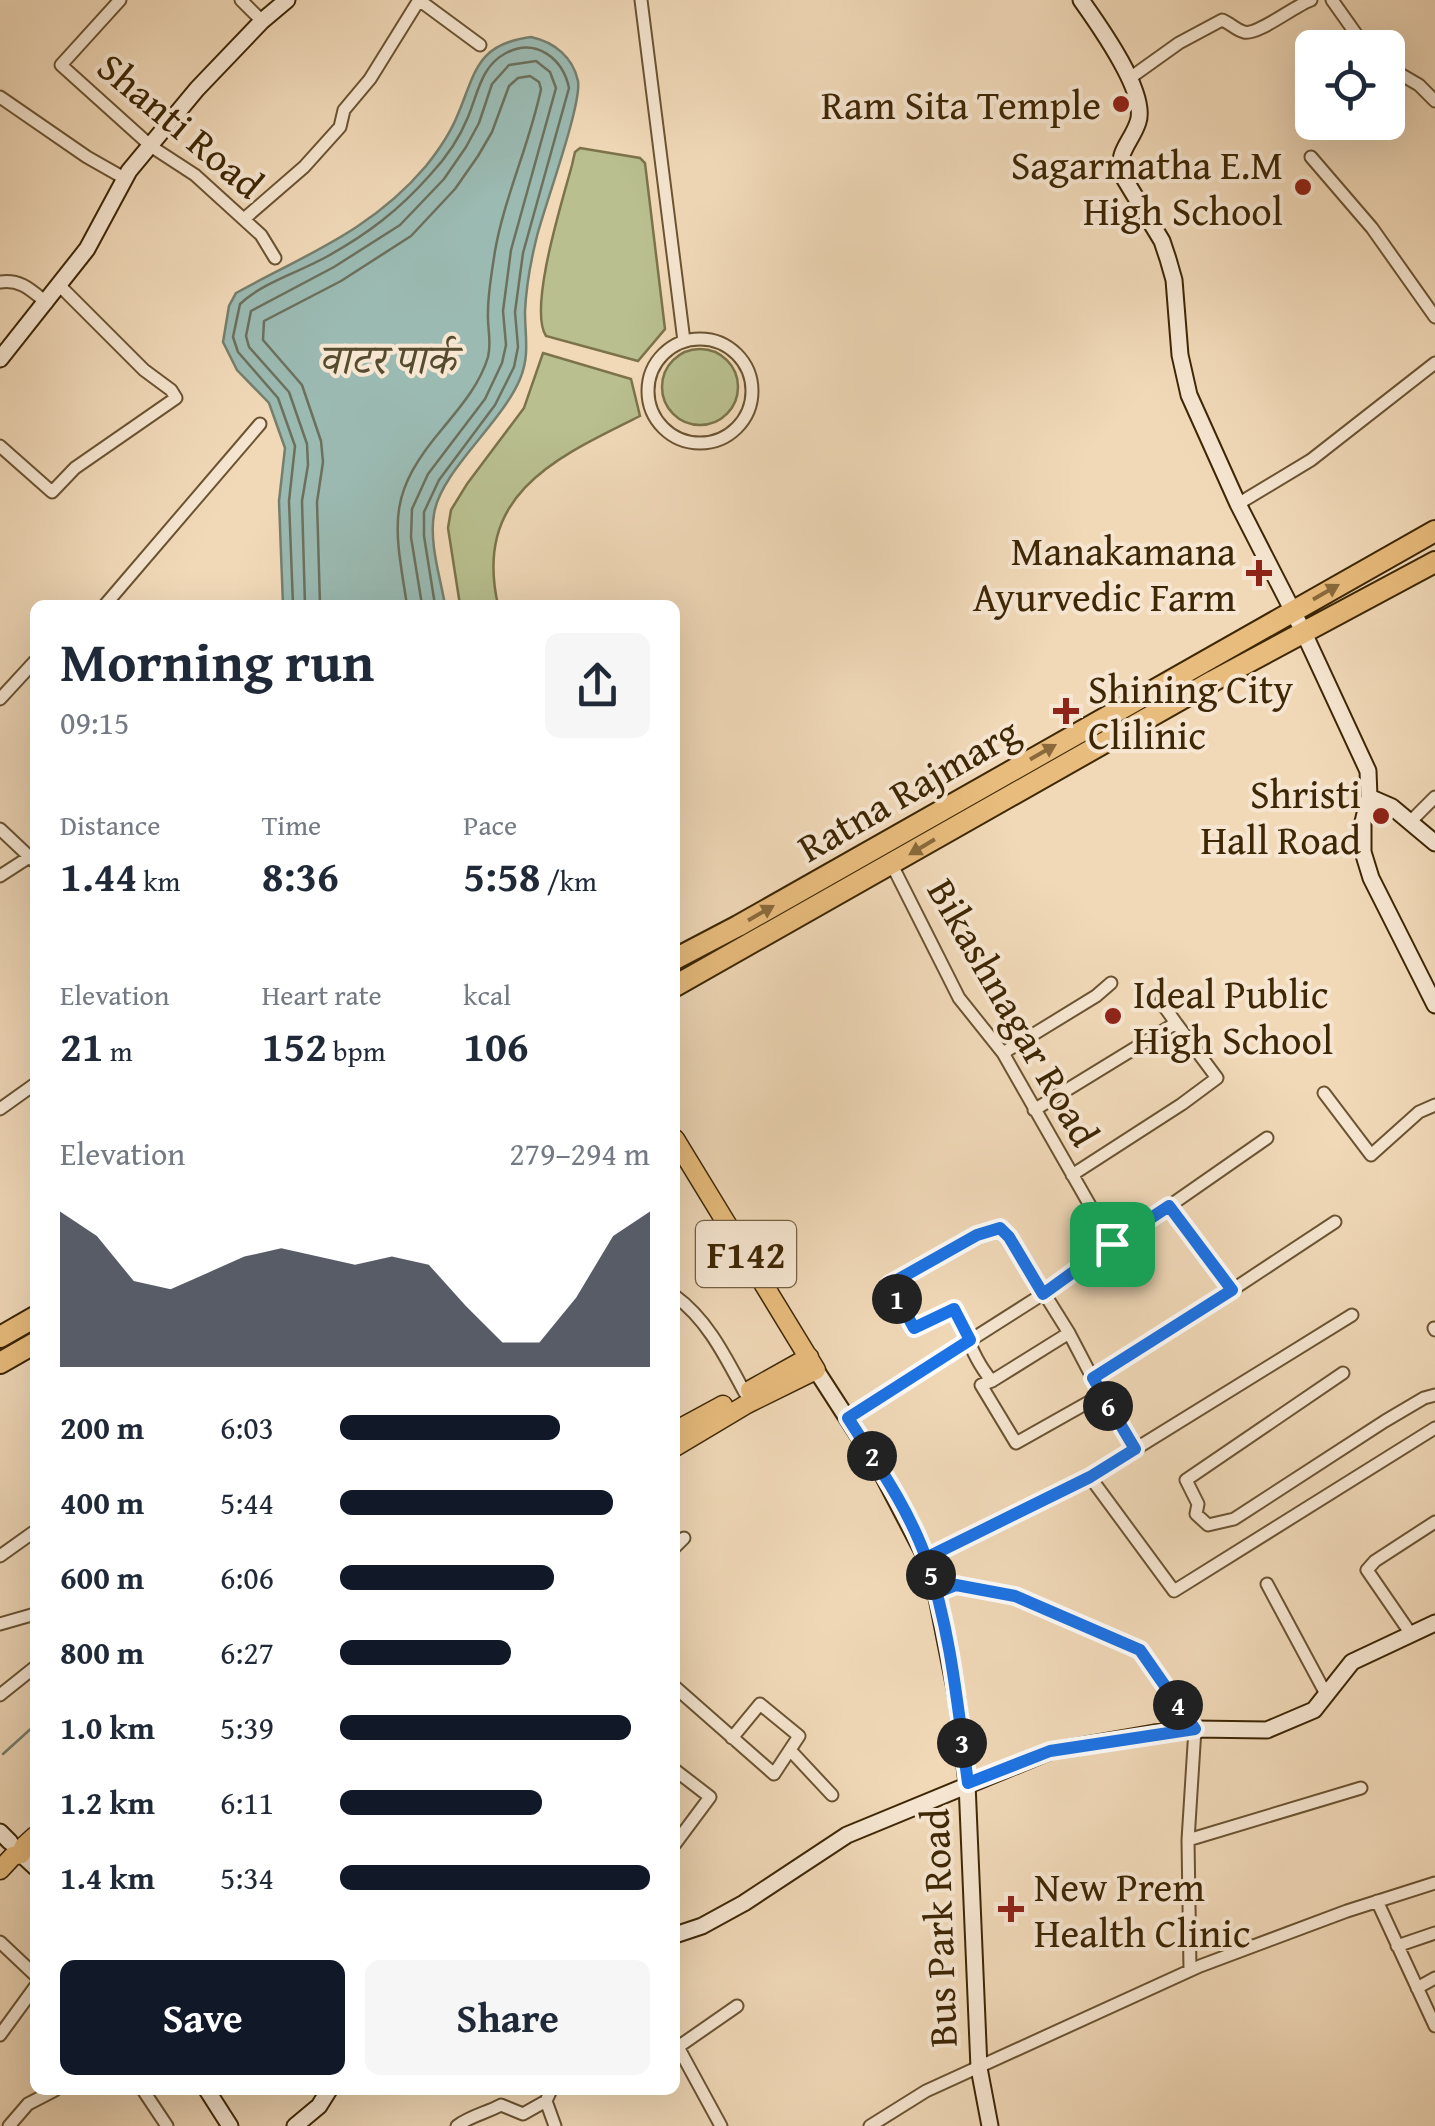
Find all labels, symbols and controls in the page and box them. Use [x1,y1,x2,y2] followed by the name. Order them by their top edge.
[1295,30,1405,140] map controls
[1295,30,1405,140] button: locate
[85,38,278,213] street label: Shanti Road
[821,75,1101,134] place label: Ram Sita Temple
[1110,93,1132,115] marker: Ram Sita Temple
[1011,135,1283,240] place label: Sagarmatha E.M High School
[1292,176,1314,198] marker: Sagarmatha E.M High School
[319,328,464,389] water label: वाटर पार्क
[973,521,1236,626] place label: Manakamana Ayurvedic Farm
[1246,560,1272,586] marker: Manakamana Ayurvedic Farm
[1312,584,1341,601] one-way arrow
[60,621,374,701] text: Morning run
[545,633,650,738] button: share
[1088,659,1293,764] place label: Shining City Clilinic
[1053,698,1079,724] marker: Shining City Clilinic
[60,699,129,746] text: 09:15
[786,702,1030,876] street label: Ratna Rajmarg
[1029,744,1058,761] one-way arrow
[1201,764,1362,869] place label: Shristi Hall Road
[60,804,160,845] text: Distance
[262,804,321,845] text: Time
[463,804,517,845] text: Pace
[1370,805,1392,827] marker: Shristi Hall Road
[908,838,936,855] one-way arrow
[60,845,137,906] text: 1.44
[262,845,339,906] text: 8:36
[463,845,540,906] text: 5:58
[137,860,180,901] text: km
[540,860,597,901] text: /km
[913,867,1115,1157] street label: Bikashnagar Road
[747,905,775,922] one-way arrow
[1133,964,1333,1069] place label: Ideal Public High School
[60,974,170,1015] text: Elevation
[262,974,382,1015] text: Heart rate
[463,974,511,1015] text: kcal
[1102,1005,1124,1027] marker: Ideal Public High School
[60,1015,104,1076] text: 21
[262,1015,327,1076] text: 152
[463,1015,529,1076] text: 106
[104,1030,133,1071] text: m
[327,1030,386,1071] text: bpm
[60,1130,185,1177] text: Elevation
[509,1130,650,1177] text: 279–294 m
[1070,1202,1155,1287] pin
[1085,1217,1140,1272] icon: arrive
[696,1221,796,1287] road number: F142
[872,1274,922,1324] pin: 1
[890,1278,904,1319] text: 1
[1083,1381,1133,1431] pin: 6
[1101,1385,1115,1426] text: 6
[60,1404,144,1451] text: 200 m
[220,1404,274,1451] text: 6:03
[847,1431,897,1481] pin: 2
[865,1435,879,1476] text: 2
[60,1479,144,1526] text: 400 m
[220,1479,274,1526] text: 5:44
[906,1550,956,1600] pin: 5
[60,1554,144,1601] text: 600 m
[220,1554,274,1601] text: 6:06
[924,1554,938,1595] text: 5
[60,1629,144,1676] text: 800 m
[220,1629,274,1676] text: 6:27
[1153,1680,1203,1730] pin: 4
[1171,1684,1185,1725] text: 4
[60,1704,155,1751] text: 1.0 km
[220,1704,274,1751] text: 5:39
[937,1718,987,1768] pin: 3
[955,1722,969,1763] text: 3
[60,1779,155,1826] text: 1.2 km
[220,1779,274,1826] text: 6:11
[904,1807,972,2048] street label: Bus Park Road
[60,1854,155,1901] text: 1.4 km
[220,1854,274,1901] text: 5:34
[1034,1857,1250,1962] place label: New Prem Health Clinic
[998,1896,1024,1922] marker: New Prem Health Clinic
[60,1960,345,2075] button: Save
[365,1960,650,2075] button: Share

